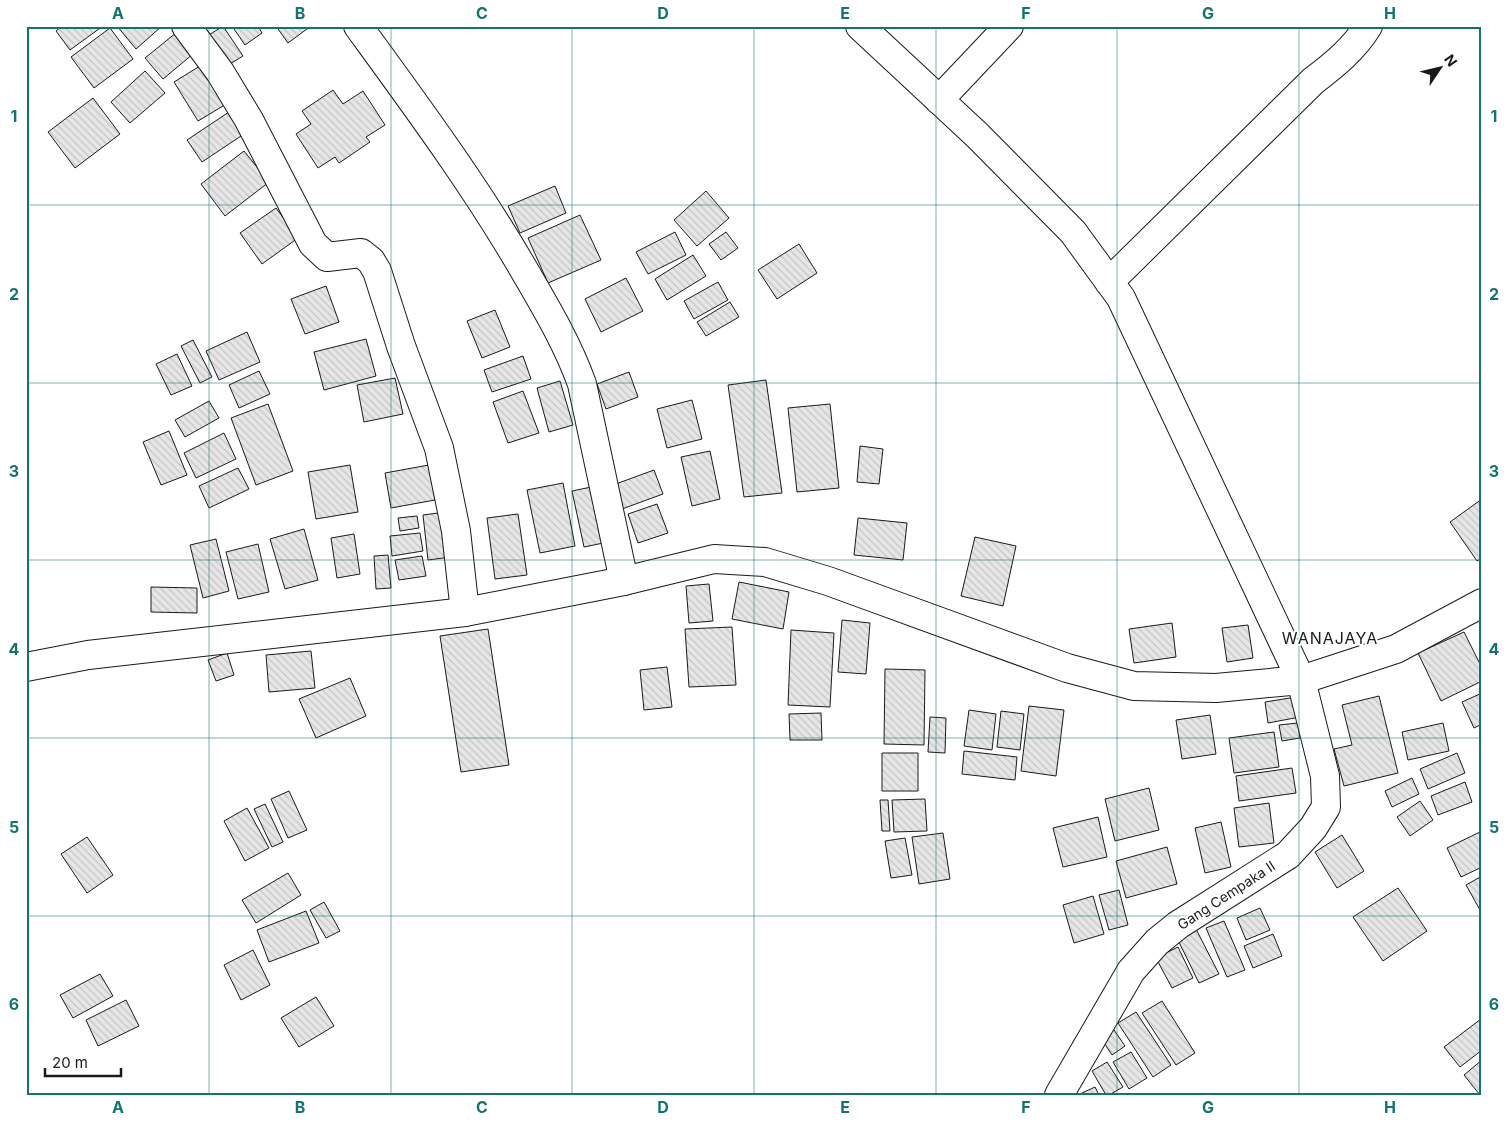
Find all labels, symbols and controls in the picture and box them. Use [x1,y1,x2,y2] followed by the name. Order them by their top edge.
[112,3,124,23] text: A
[295,3,305,23] text: B
[476,3,488,23] text: C
[657,3,669,23] text: D
[840,3,850,23] text: E
[1021,3,1031,23] text: F
[1202,3,1214,23] text: G
[1384,3,1396,23] text: H
[1416,42,1466,92] north arrow
[1441,51,1461,70] text: N
[11,106,17,126] text: 1
[1491,106,1497,126] text: 1
[9,284,19,304] text: 2
[1489,284,1499,304] text: 2
[9,461,19,481] text: 3
[1489,461,1499,481] text: 3
[1282,628,1378,648] district label: WANAJAYA
[9,639,20,659] text: 4
[1489,639,1500,659] text: 4
[9,817,19,837] text: 5
[1489,817,1499,837] text: 5
[1174,857,1278,933] street label: Gang Cempaka II
[9,994,19,1014] text: 6
[1489,994,1499,1014] text: 6
[45,1046,121,1078] scale bar
[52,1053,88,1072] text: 20 m
[112,1097,124,1117] text: A
[295,1097,305,1117] text: B
[476,1097,488,1117] text: C
[657,1097,669,1117] text: D
[840,1097,850,1117] text: E
[1021,1097,1031,1117] text: F
[1202,1097,1214,1117] text: G
[1384,1097,1396,1117] text: H

